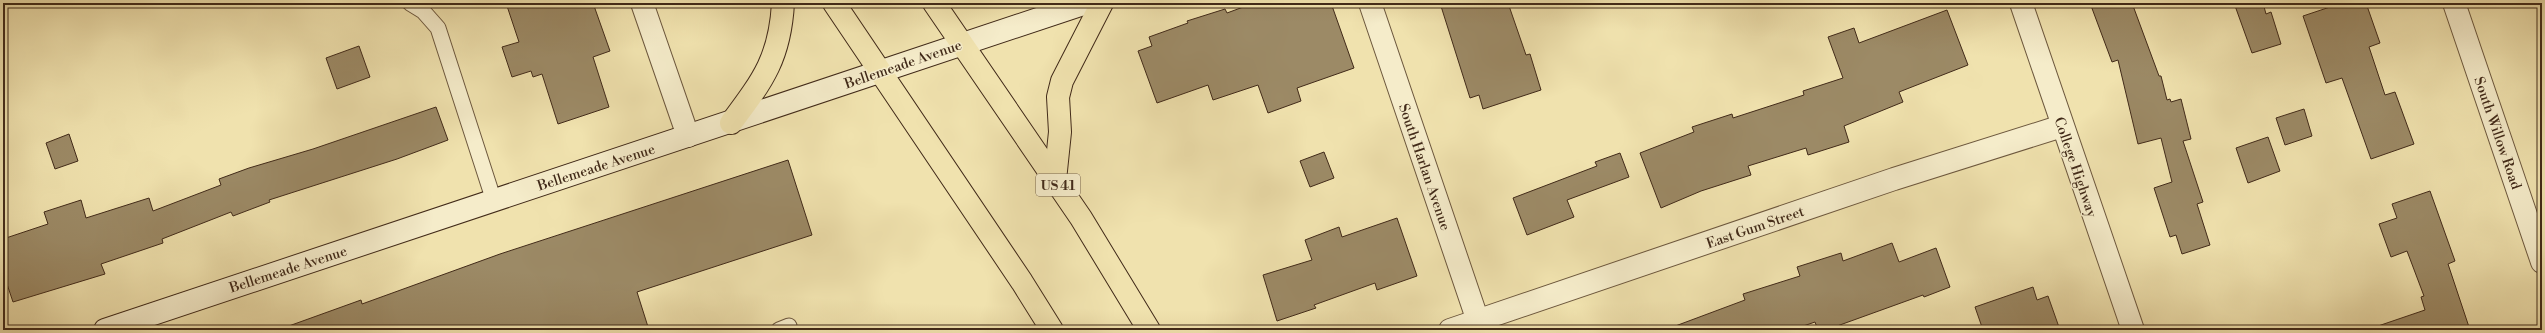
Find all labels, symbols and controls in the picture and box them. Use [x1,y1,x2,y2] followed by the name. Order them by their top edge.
[841,36,964,94] street label: Bellemeade Avenue
[2469,75,2525,192] street label: South Willow Road
[1394,102,1454,233] street label: South Harlan Avenue
[2049,115,2101,220] street label: College Highway
[534,140,657,196] street label: Bellemeade Avenue
[1036,174,1080,196] road number: US 41
[1704,203,1807,253] street label: East Gum Street
[226,242,349,298] street label: Bellemeade Avenue

